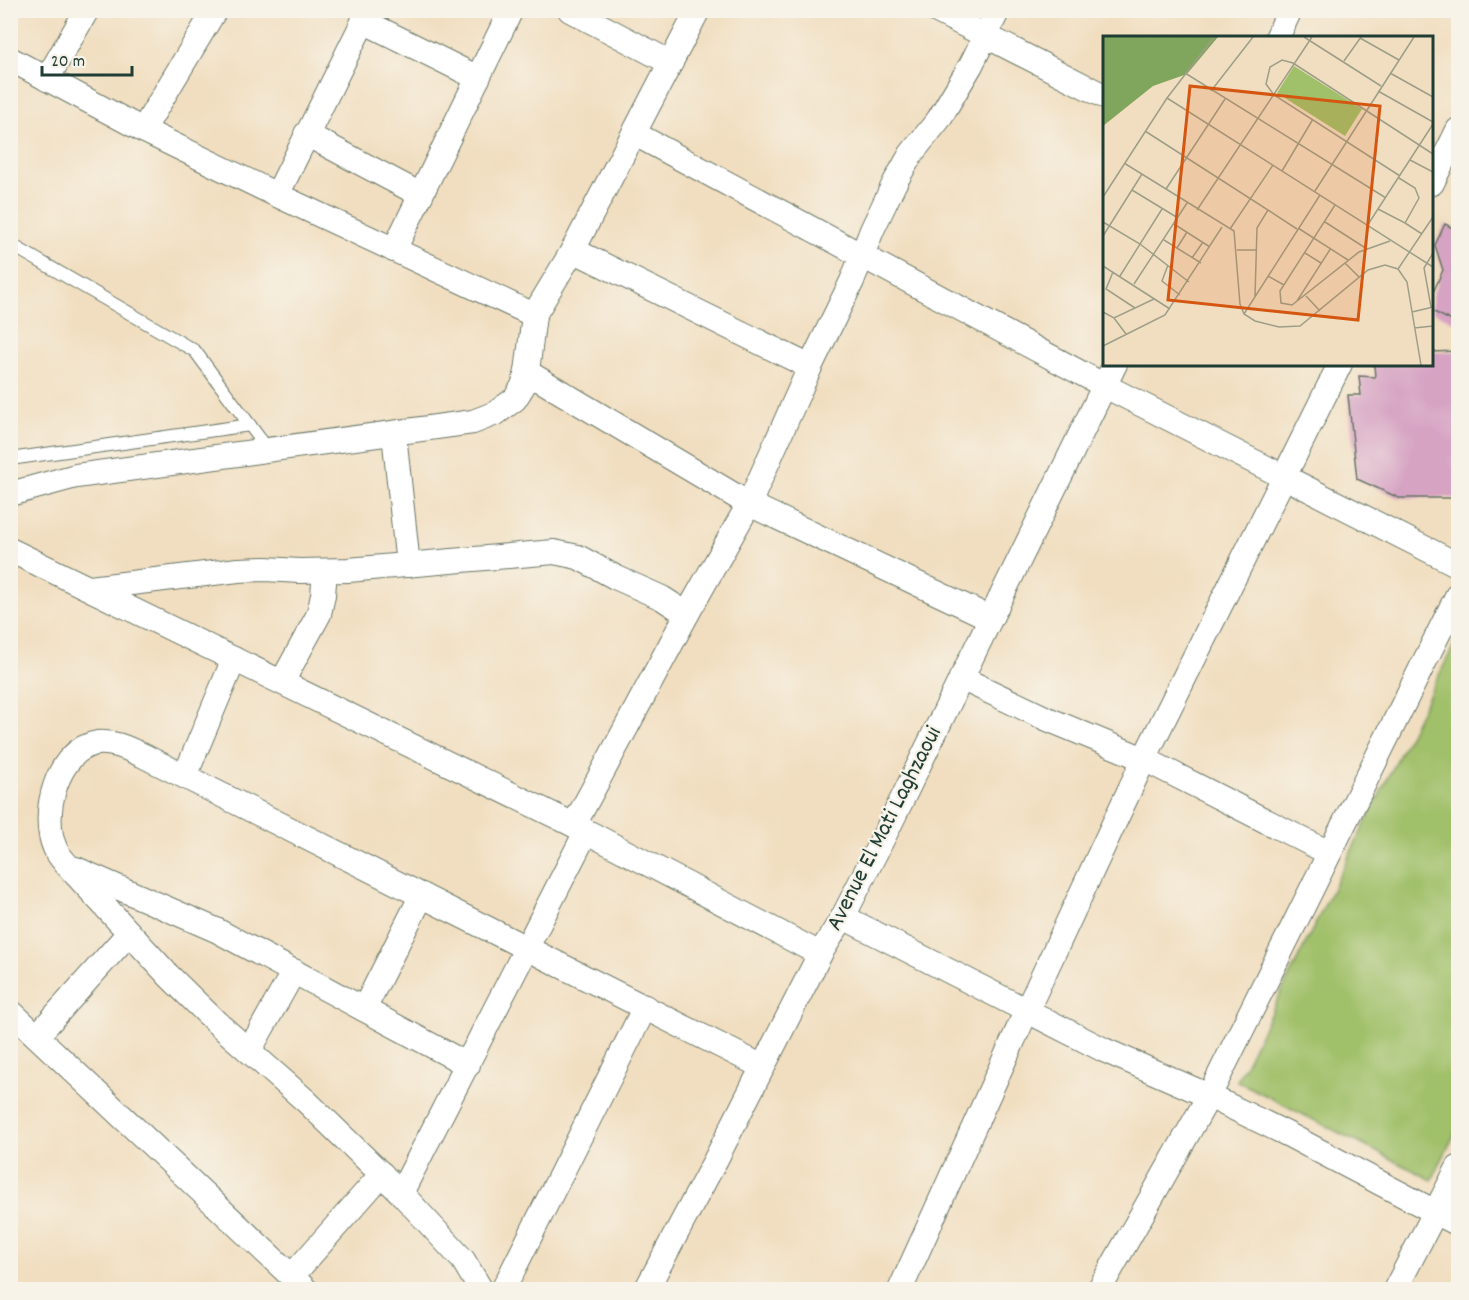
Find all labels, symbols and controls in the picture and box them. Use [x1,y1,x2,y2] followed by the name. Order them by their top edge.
[1103,36,1433,366] inset map
[42,39,132,77] scale bar
[51,50,85,75] text: 20 m
[819,721,951,937] street label: Avenue El Mati Laghzaoui

